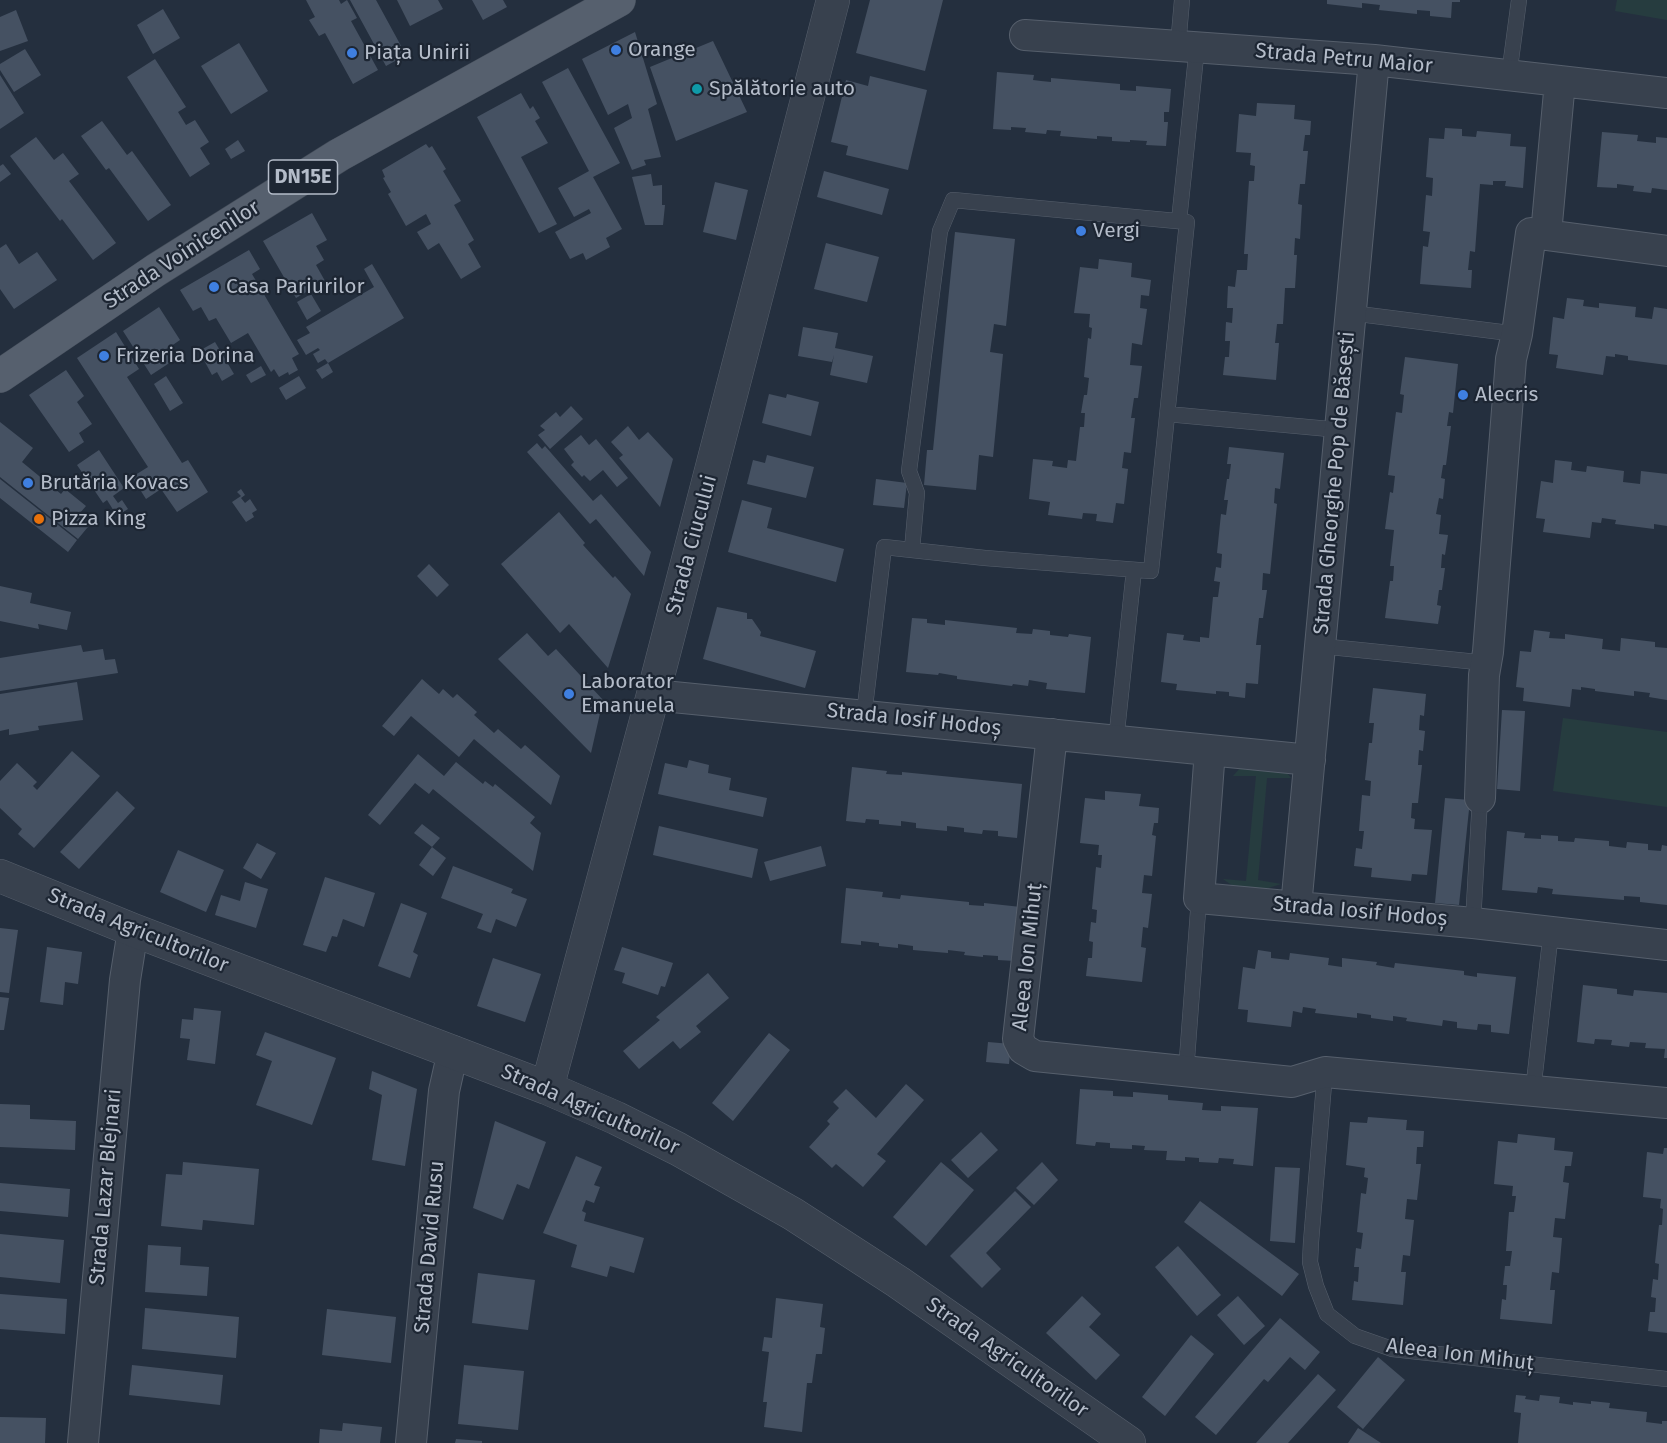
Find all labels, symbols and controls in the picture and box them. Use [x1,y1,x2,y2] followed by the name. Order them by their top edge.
[628,37,696,63] place label: Orange
[1254,39,1434,79] street label: Strada Petru Maior
[364,40,470,66] place label: Piața Unirii
[609,43,623,57] marker: Orange
[345,46,359,60] marker: Piața Unirii
[709,76,855,102] place label: Spălătorie auto
[690,82,704,96] marker: Spălătorie auto
[268,160,338,194] road number: DN15E
[99,195,265,315] street label: Strada Voinicenilor
[1093,218,1140,244] place label: Vergi
[1074,224,1088,238] marker: Vergi
[226,274,365,300] place label: Casa Pariurilor
[207,280,221,294] marker: Casa Pariurilor
[1309,330,1361,636] street label: Strada Gheorghe Pop de Băsești
[116,343,255,369] place label: Frizeria Dorina
[97,349,111,363] marker: Frizeria Dorina
[1475,382,1538,408] place label: Alecris
[1456,388,1470,402] marker: Alecris
[40,470,188,496] place label: Brutăria Kovacs
[661,472,723,618] street label: Strada Ciucului
[21,476,35,490] marker: Brutăria Kovacs
[51,506,146,532] place label: Pizza King
[32,512,46,526] marker: Pizza King
[581,669,675,719] place label: Laborator Emanuela
[562,687,576,701] marker: Laborator Emanuela
[825,698,1003,742] street label: Strada Iosif Hodoș
[1008,882,1048,1032] street label: Aleea Ion Mihuț
[44,883,232,979] street label: Strada Agricultorilor
[1272,892,1448,932] street label: Strada Iosif Hodoș
[497,1059,683,1161] street label: Strada Agricultorilor
[85,1088,127,1286] street label: Strada Lazar Blejnari
[410,1160,450,1334] street label: Strada David Rusu
[921,1292,1093,1424] street label: Strada Agricultorilor
[1385,1333,1535,1377] street label: Aleea Ion Mihuț

